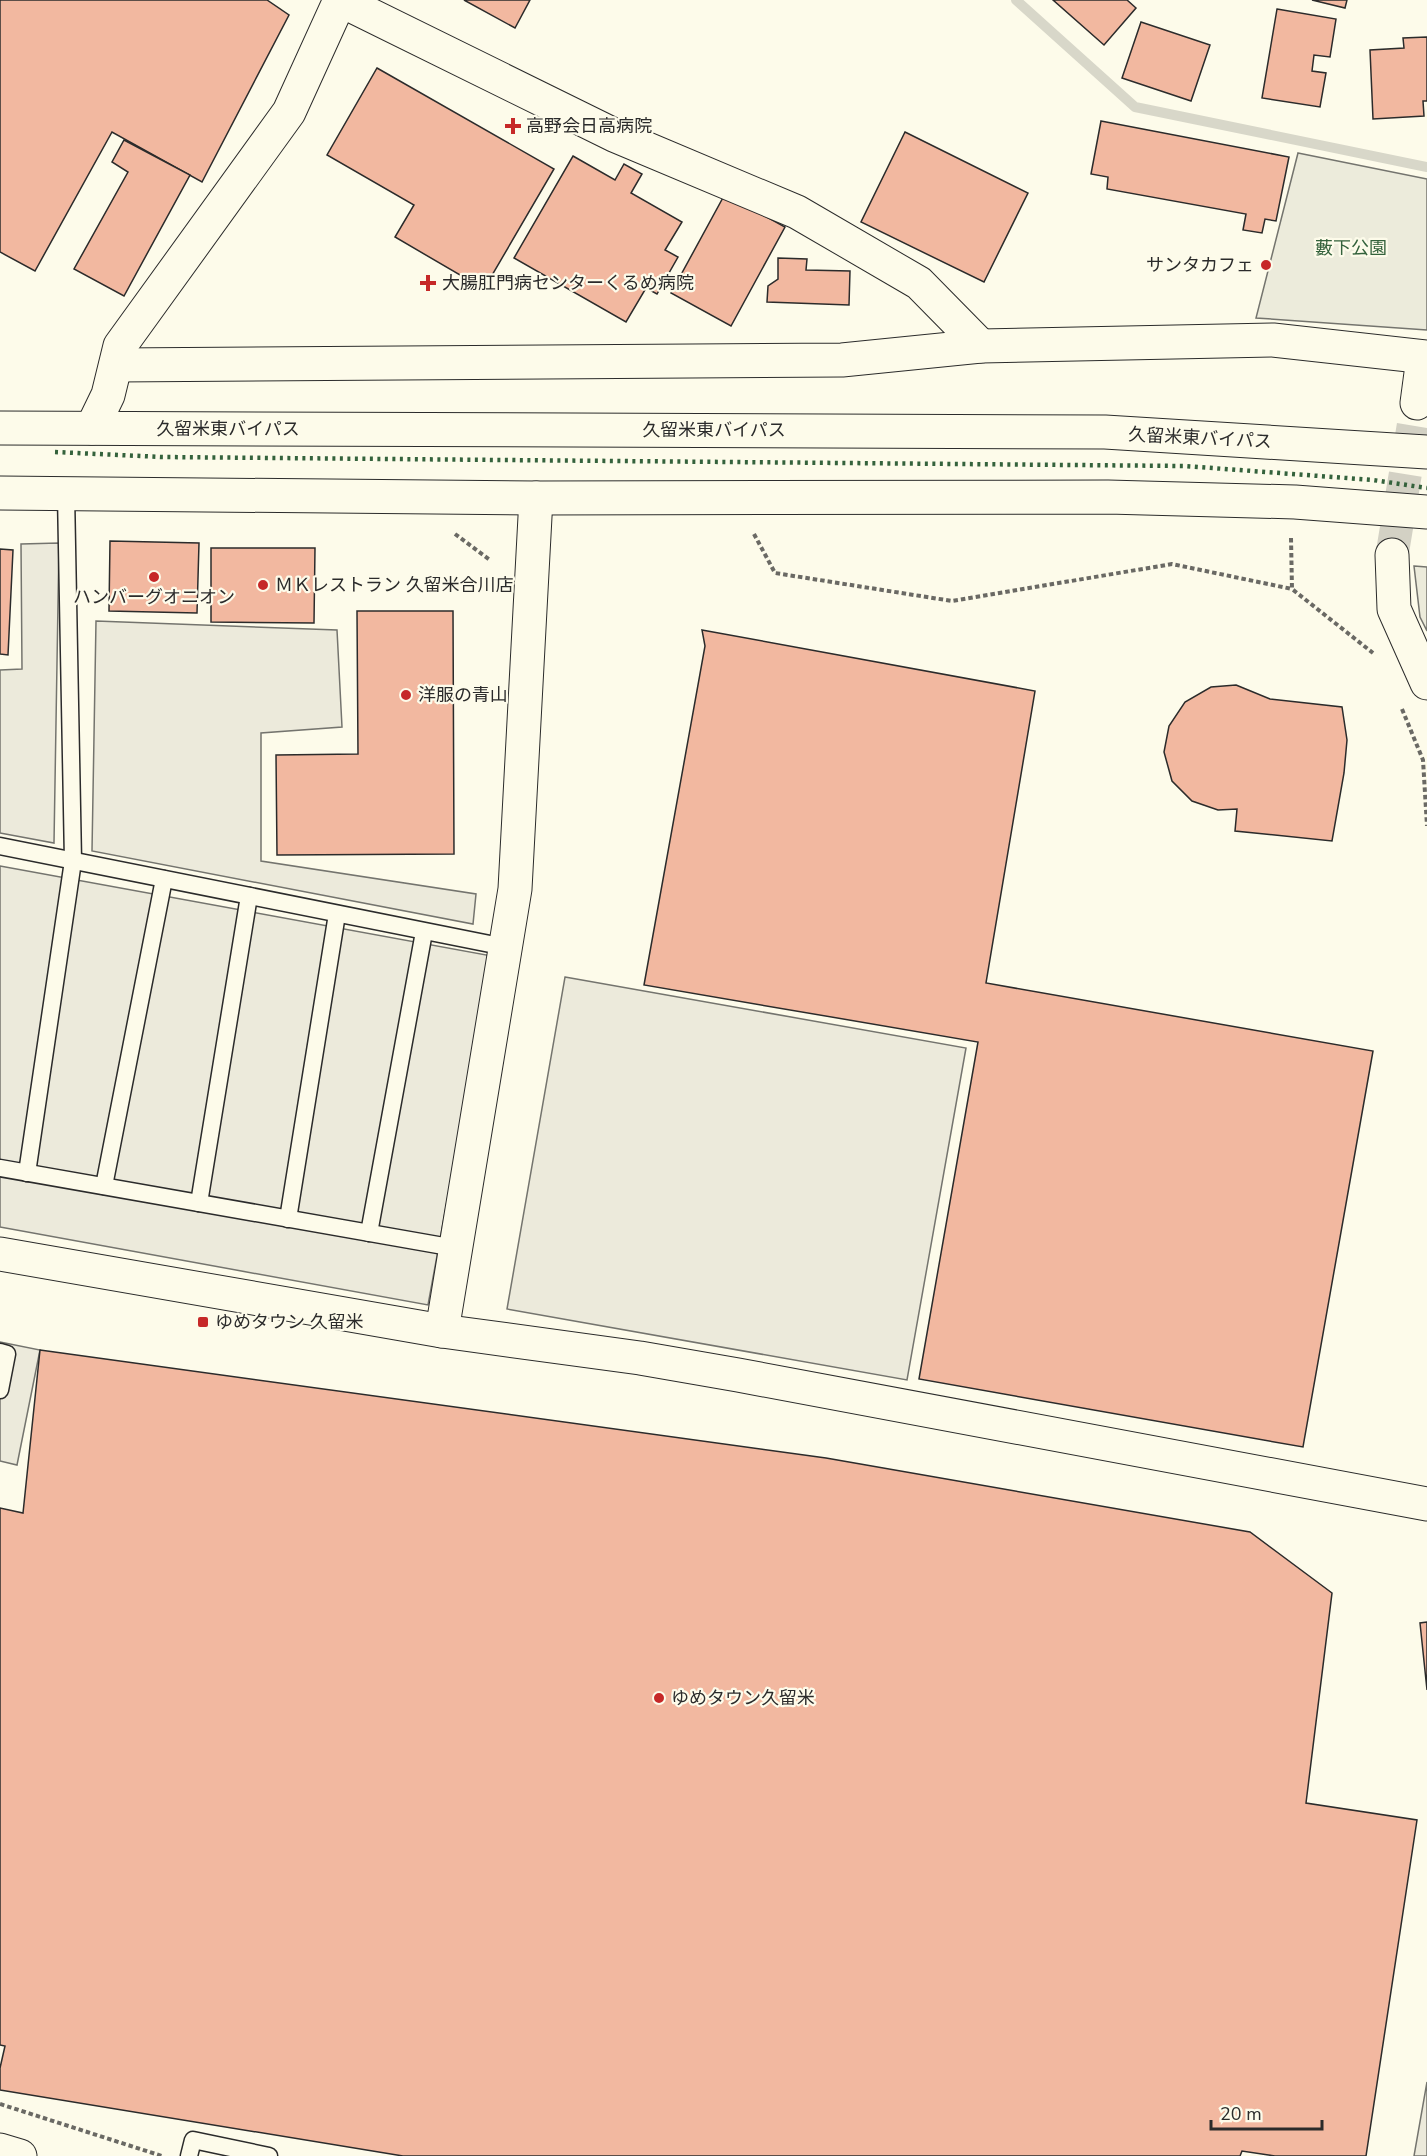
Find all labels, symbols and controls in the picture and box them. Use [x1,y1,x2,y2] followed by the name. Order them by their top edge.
[526,114,652,138] place label: 高野会日高病院
[504,117,522,135] marker: 高野会日高病院
[1315,236,1387,260] park label: 藪下公園
[1146,253,1254,277] place label: サンタカフェ
[1259,258,1273,272] marker: サンタカフェ
[442,271,694,295] place label: 大腸肛門病センターくるめ病院
[419,274,437,292] marker: 大腸肛門病センターくるめ病院
[156,417,300,441] street label: 久留米東バイパス
[642,418,786,442] street label: 久留米東バイパス
[1128,422,1272,454] street label: 久留米東バイパス
[147,570,161,584] marker: ハンバーグオニオン
[275,573,514,597] place label: ＭＫレストラン 久留米合川店
[256,578,270,592] marker: ＭＫレストラン 久留米合川店
[73,585,235,609] place label: ハンバーグオニオン
[418,683,508,707] place label: 洋服の青山
[399,688,413,702] marker: 洋服の青山
[215,1310,364,1334] place label: ゆめタウン 久留米
[196,1315,210,1329] marker: ゆめタウン 久留米
[671,1686,815,1710] place label: ゆめタウン久留米
[652,1691,666,1705] marker: ゆめタウン久留米
[1211,2093,1322,2131] scale bar
[1220,2102,1262,2126] text: 20 m

